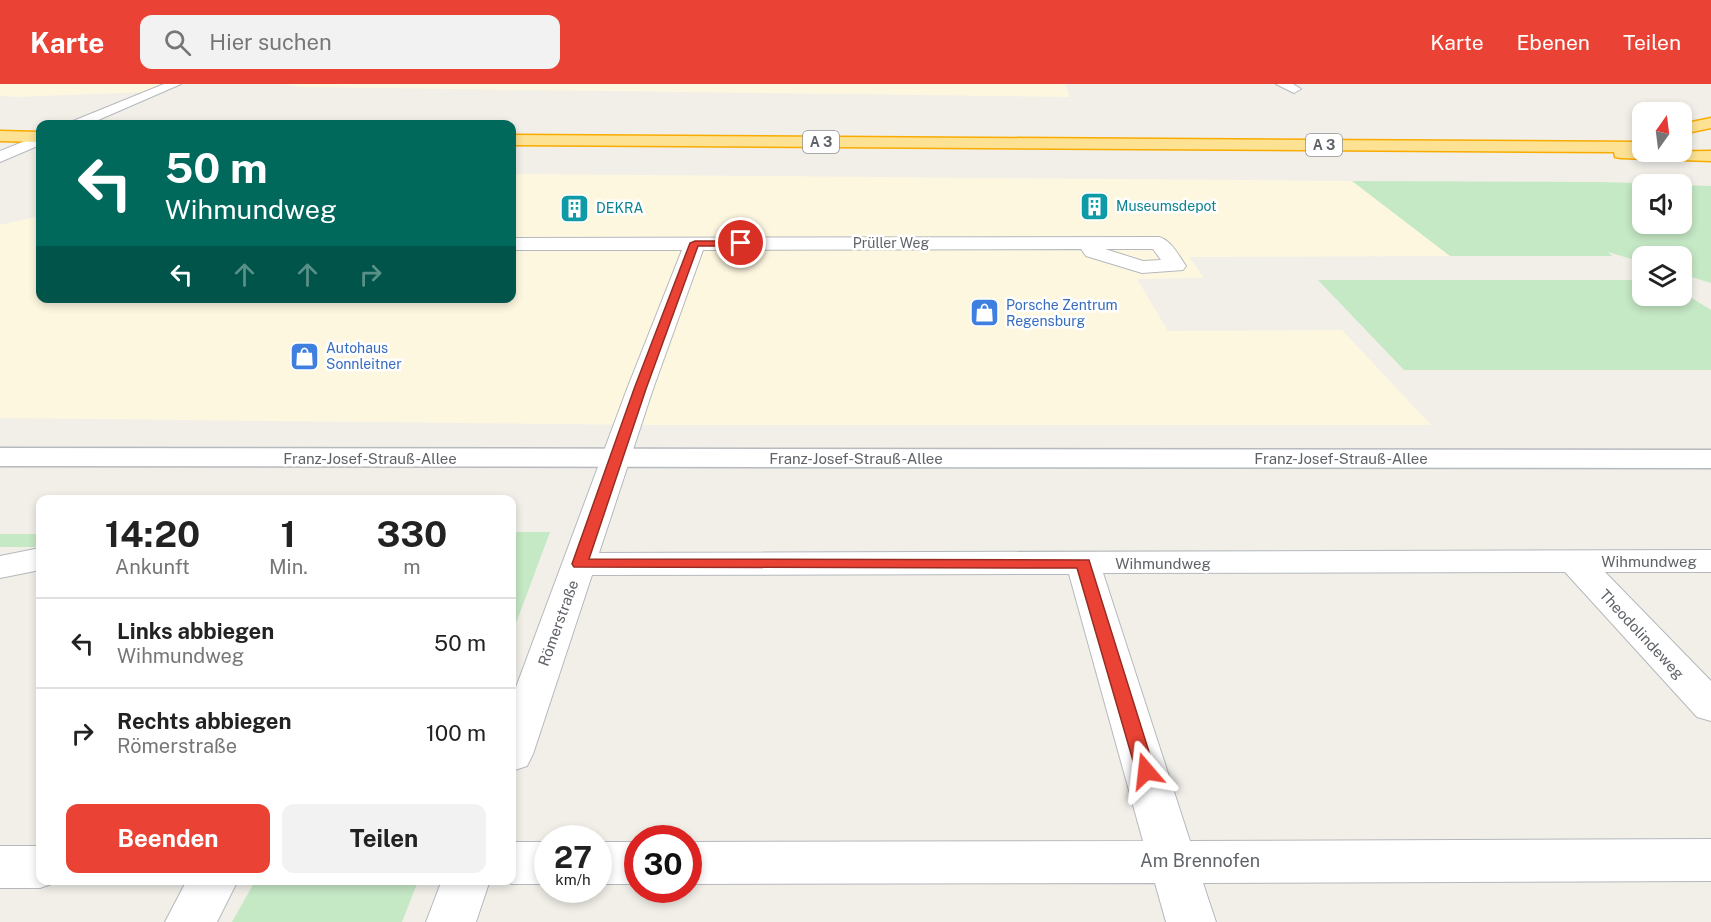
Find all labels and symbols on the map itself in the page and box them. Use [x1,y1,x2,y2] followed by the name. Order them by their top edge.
[1632,102,1692,162] north arrow
[803,131,839,153] road number: A 3
[1306,134,1342,156] road number: A 3
[1079,190,1111,222] building icon: Museumsdepot
[559,192,591,224] building icon: DEKRA
[1116,198,1217,214] place label: Museumsdepot
[596,200,644,216] place label: DEKRA
[715,217,766,268] pin
[853,235,929,251] street label: Prüller Weg
[969,297,1001,329] shop icon: Porsche Zentrum Regensburg
[1006,297,1118,329] place label: Porsche Zentrum Regensburg
[289,340,321,372] shop icon: Autohaus Sonnleitner
[326,340,402,372] place label: Autohaus Sonnleitner
[283,450,457,467] street label: Franz-Josef-Strauß-Allee
[769,450,943,467] street label: Franz-Josef-Strauß-Allee
[1254,450,1428,467] street label: Franz-Josef-Strauß-Allee
[1601,553,1697,570] street label: Wihmundweg
[1115,555,1211,572] street label: Wihmundweg
[535,578,581,668] street label: Römerstraße
[1596,586,1688,682] street label: Theodolindeweg
[1114,739,1178,803] position arrow
[624,825,702,903] speed limit sign: 30
[1140,850,1260,871] street label: Am Brennofen

